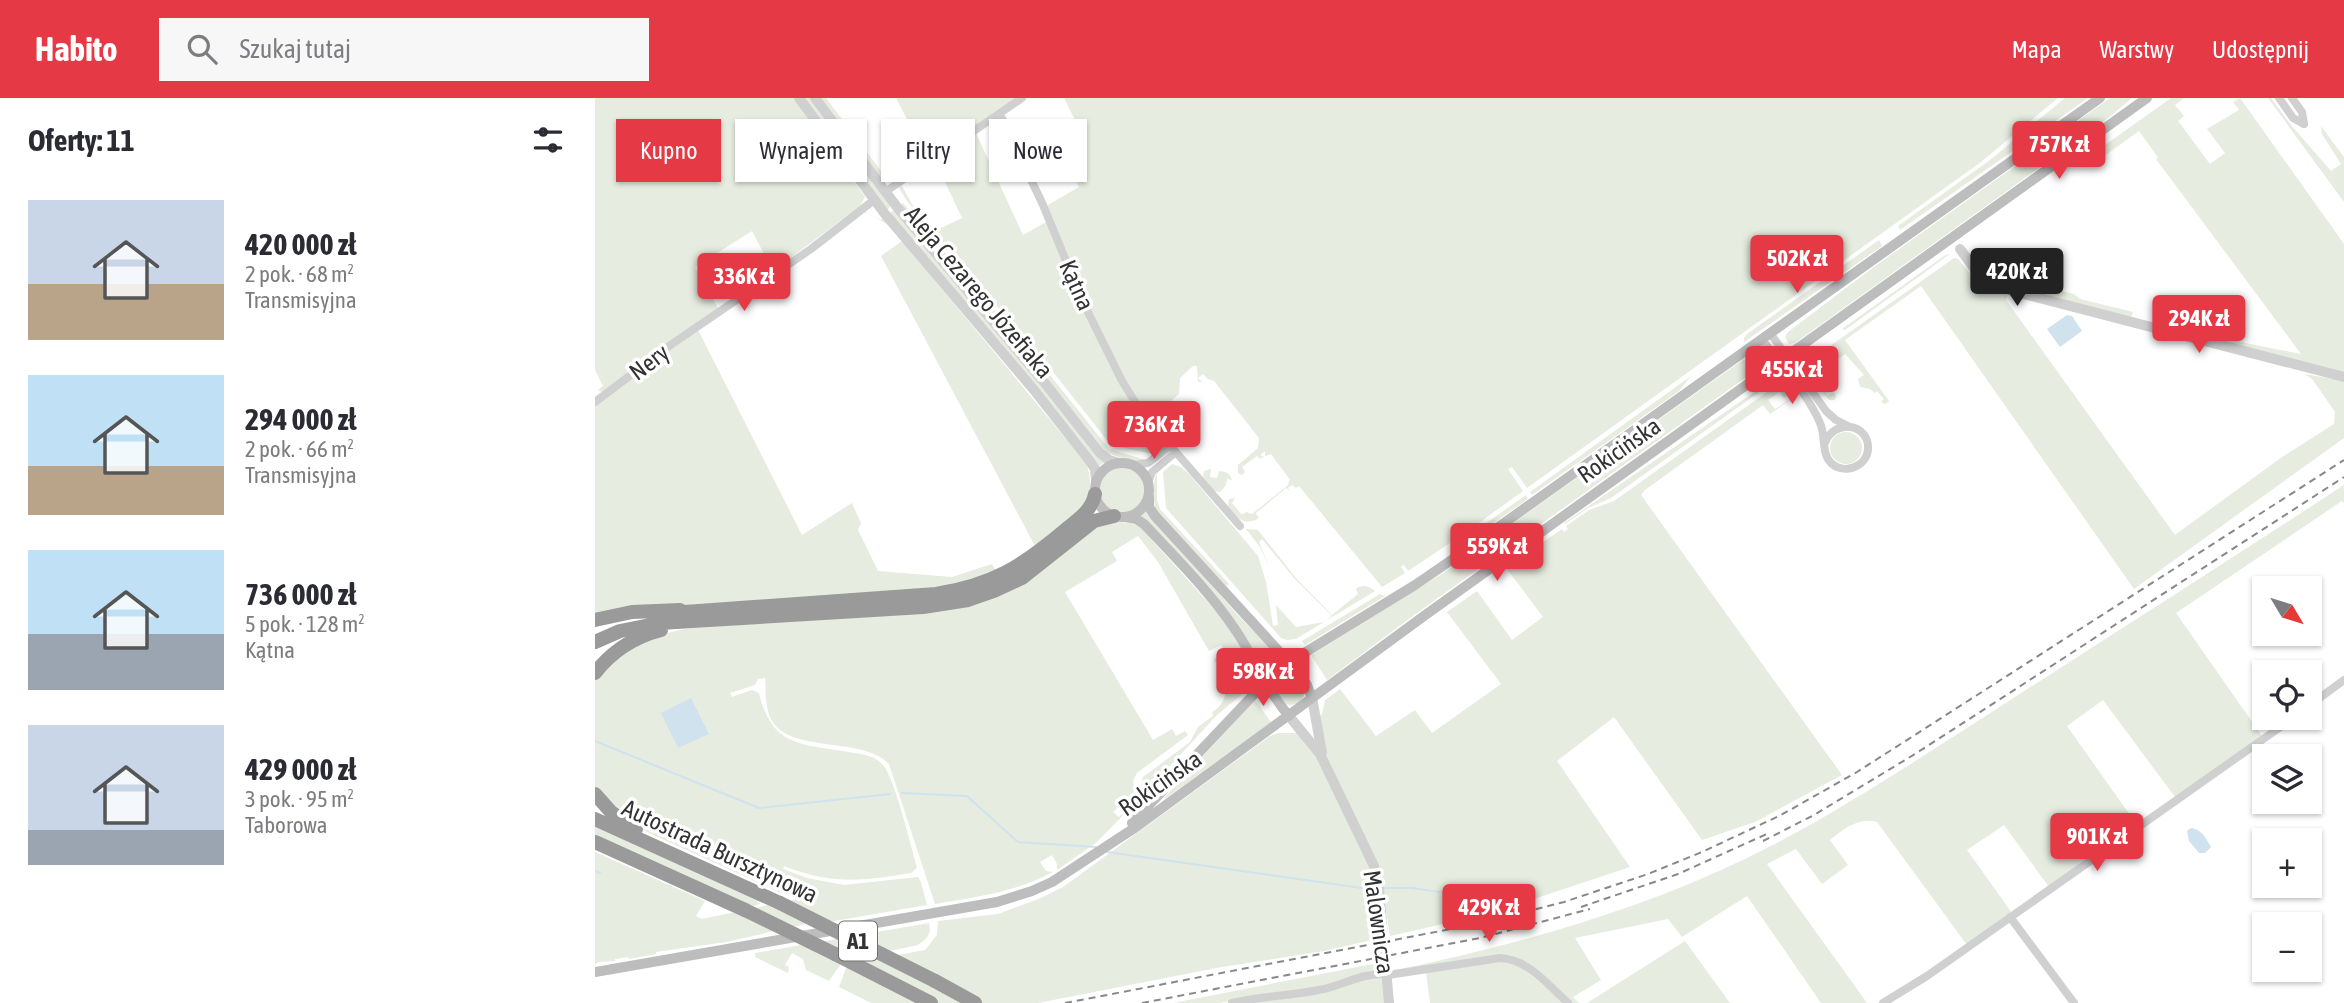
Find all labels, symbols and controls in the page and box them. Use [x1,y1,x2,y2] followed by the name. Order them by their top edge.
[159,18,649,81] search box
[35,30,117,68] text: Habito
[183,30,221,68] icon: search
[239,34,351,64] text: Szukaj tutaj
[2012,36,2062,63] text: Mapa
[2100,36,2174,63] text: Warstwy
[2212,36,2309,63] text: Udostępnij
[616,119,721,182] chip: Kupno
[735,119,867,182] chip: Wynajem
[881,119,975,182] chip: Filtry
[989,119,1087,182] chip: Nowe
[529,121,567,159] icon: filters
[1994,122,2124,181] pin: 757K zł
[28,123,135,157] text: Oferty: 11
[2028,131,2090,157] text: 757K zł
[899,201,1059,383] street label: Aleja Cezarego Józefiaka
[245,227,357,261] text: 420 000 zł
[84,228,168,312] icon: home
[1732,236,1862,295] pin: 502K zł
[1766,245,1828,271] text: 502K zł
[1952,248,2082,308] pin: 420K zł
[679,254,809,313] pin: 336K zł
[1054,256,1100,314] street label: Kątna
[1986,258,2048,284] text: 420K zł
[245,261,354,287] text: 2 pok. · 68 m²
[713,263,775,289] text: 336K zł
[245,287,357,313] text: Transmisyjna
[2134,296,2264,355] pin: 294K zł
[2168,305,2230,331] text: 294K zł
[624,339,674,385] street label: Nery
[1727,346,1857,406] pin: 455K zł
[1761,356,1823,382] text: 455K zł
[245,402,357,436] text: 294 000 zł
[1089,402,1219,461] pin: 736K zł
[84,403,168,487] icon: home
[1123,411,1185,437] text: 736K zł
[1572,412,1666,488] street label: Rokicińska
[245,436,354,462] text: 2 pok. · 66 m²
[245,462,357,488] text: Transmisyjna
[1432,524,1562,583] pin: 559K zł
[1466,533,1528,559] text: 559K zł
[2252,576,2322,646] north arrow
[2252,576,2322,982] map controls
[245,577,357,611] text: 736 000 zł
[84,578,168,662] icon: home
[245,611,365,637] text: 5 pok. · 128 m²
[245,637,295,663] text: Kątna
[1198,648,1328,708] pin: 598K zł
[1232,658,1294,684] text: 598K zł
[2252,660,2322,730] button: locate
[2252,744,2322,814] button: layers
[1113,745,1207,821] street label: Rokicińska
[245,752,357,786] text: 429 000 zł
[84,753,168,837] icon: home
[245,786,354,812] text: 3 pok. · 95 m²
[618,794,822,908] street label: Autostrada Bursztynowa
[245,812,327,838] text: Taborowa
[2032,814,2162,873] pin: 901K zł
[2066,823,2128,849] text: 901K zł
[2252,828,2322,898] button: +
[1358,868,1400,976] street label: Malownicza
[1424,884,1554,944] pin: 429K zł
[1458,894,1520,920] text: 429K zł
[2252,912,2322,982] button: −
[839,922,877,960] road number: A1

